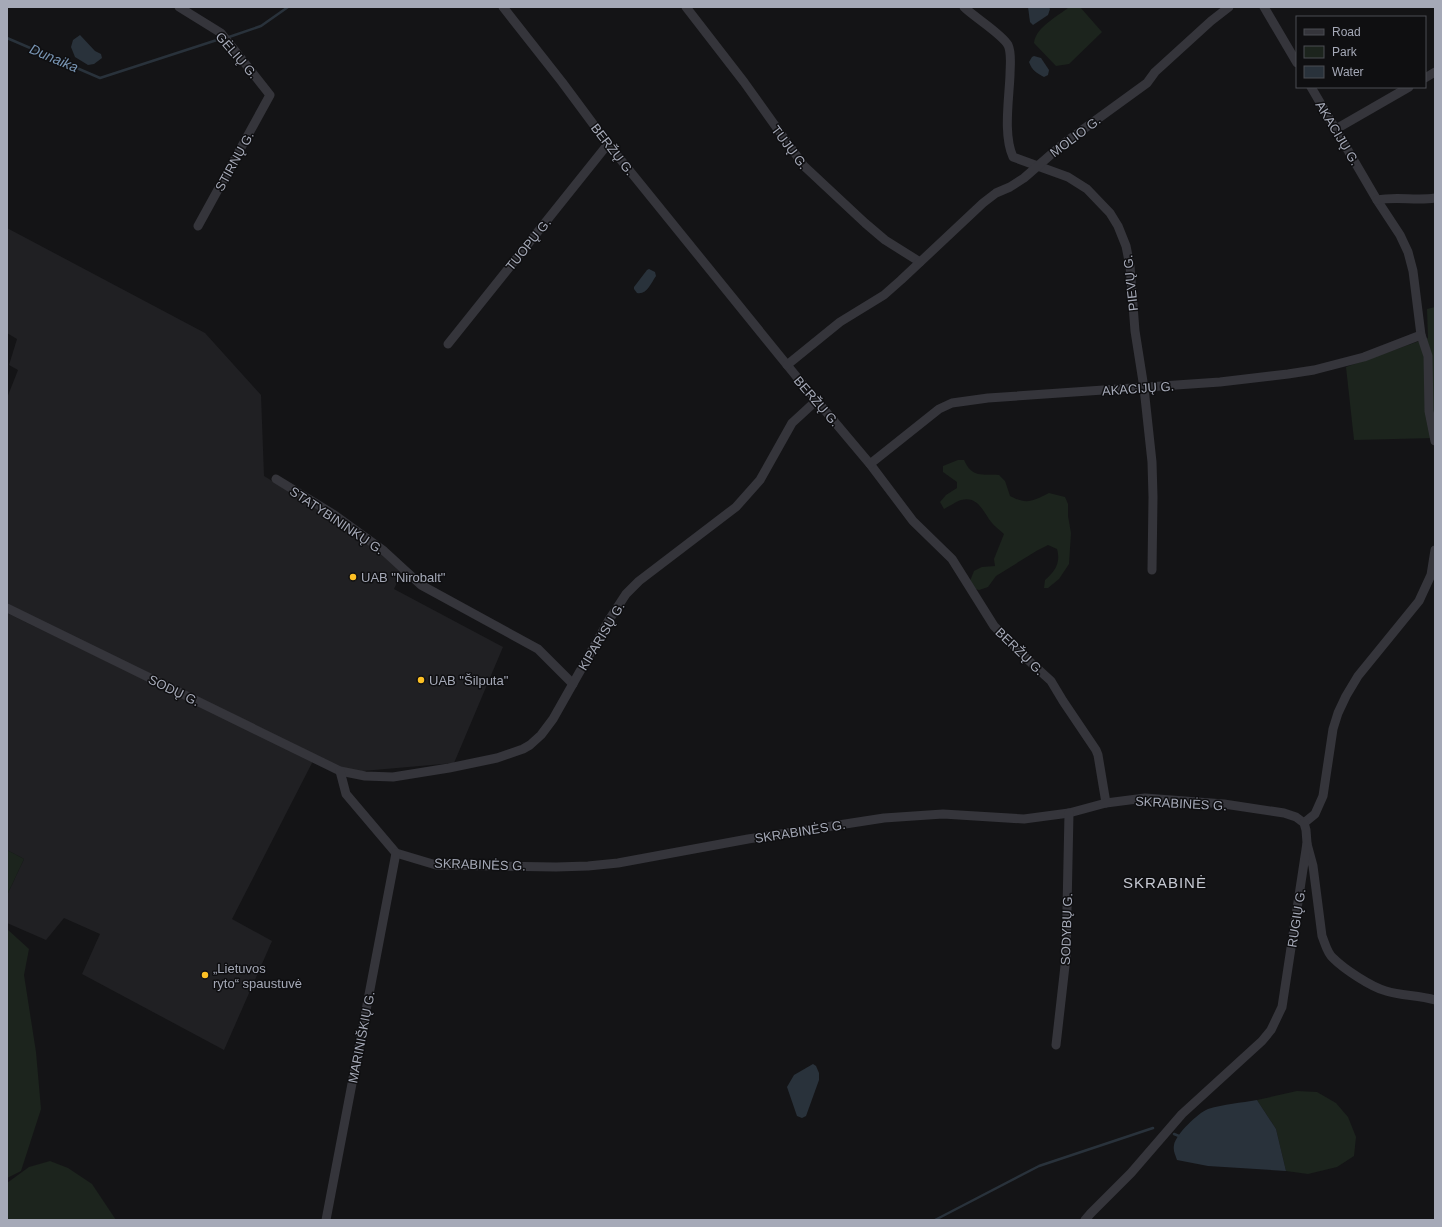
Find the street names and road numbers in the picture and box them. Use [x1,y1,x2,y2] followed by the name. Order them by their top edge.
[212,29,261,82] street label: GĖLIŲ G.
[1313,98,1363,168] street label: AKACIJŲ G.
[1047,113,1103,160] street label: MOLIO G.
[588,120,637,178] street label: BERŽŲ G.
[768,123,811,172] street label: TUJŲ G.
[212,129,257,194] street label: STIRNŲ G.
[503,215,554,273] street label: TUOPŲ G.
[1120,254,1141,312] street label: PIEVŲ G.
[791,373,842,429] street label: BERŽŲ G.
[1101,378,1175,399] street label: AKACIJŲ G.
[287,483,387,557] street label: STATYBININKŲ G.
[575,599,628,673] street label: KIPARISŲ G.
[992,625,1047,678] street label: BERŽŲ G.
[146,672,202,709] street label: SODŲ G.
[1135,794,1227,813] street label: SKRABINĖS G.
[754,817,847,846] street label: SKRABINĖS G.
[434,855,526,874] street label: SKRABINĖS G.
[1284,888,1309,949] street label: RUGIŲ G.
[1058,893,1075,965] street label: SODYBŲ G.
[345,990,378,1084] street label: MARINIŠKIŲ G.

